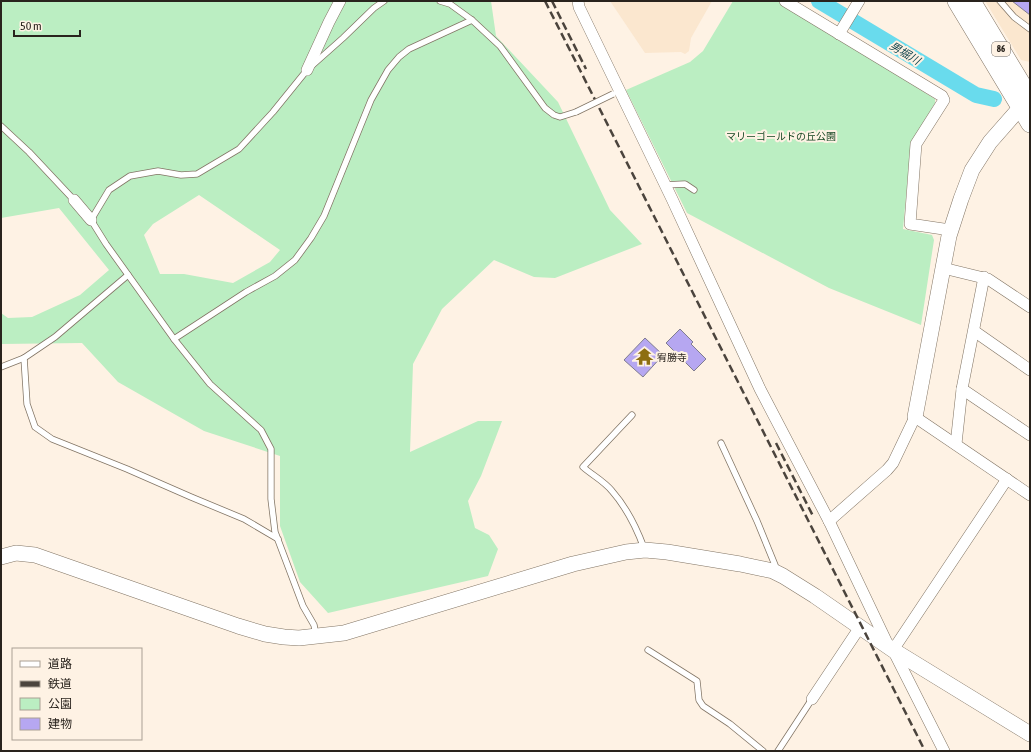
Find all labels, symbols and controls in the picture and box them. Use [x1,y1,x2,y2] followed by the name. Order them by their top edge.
[14,12,80,38] scale bar
[20,19,42,33] text: 50 m
[888,39,923,67] water label: 男堀川
[992,42,1010,56] road number: 86
[726,131,836,142] park label: マリーゴールドの丘公園
[634,347,654,367] temple icon: 宥勝寺
[657,352,687,363] place label: 宥勝寺
[12,648,142,740] legend
[48,657,72,671] text: 道路
[48,677,72,691] text: 鉄道
[48,697,72,711] text: 公園
[48,717,72,731] text: 建物

